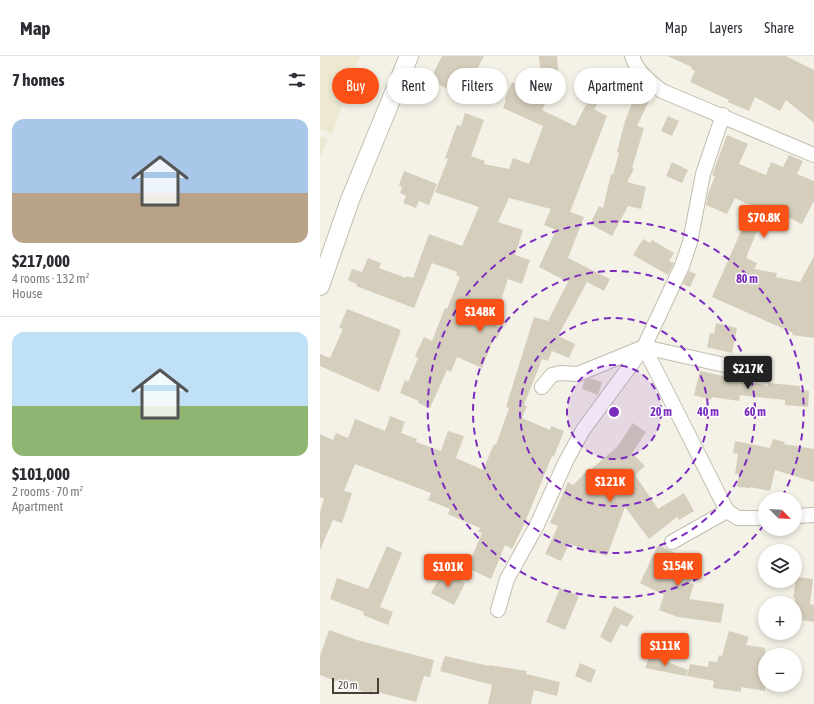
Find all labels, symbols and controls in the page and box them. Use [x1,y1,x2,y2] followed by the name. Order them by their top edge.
[20,17,51,39] text: Map
[665,20,687,36] text: Map
[709,20,742,36] text: Layers
[764,20,794,36] text: Share
[332,68,379,104] chip: Buy
[387,68,439,104] chip: Rent
[447,68,507,104] chip: Filters
[515,68,566,104] chip: New
[574,68,657,104] chip: Apartment
[286,69,308,91] icon: filters
[12,70,65,90] text: 7 homes
[124,145,196,217] icon: home
[731,205,797,239] pin: $70.8K
[748,210,780,225] text: $70.8K
[12,251,70,271] text: $217,000
[12,271,89,286] text: 4 rooms · 132 m²
[736,272,758,286] text: 80 m
[12,286,42,301] text: House
[452,299,508,333] pin: $148K
[465,304,495,319] text: $148K
[720,356,776,390] pin: $217K
[124,358,196,430] icon: home
[733,361,763,376] text: $217K
[607,405,621,419] centre of rings
[650,405,672,419] text: 20 m
[696,405,719,419] text: 40 m
[744,405,766,419] text: 60 m
[12,464,70,484] text: $101,000
[582,469,638,503] pin: $121K
[595,474,625,489] text: $121K
[12,484,83,499] text: 2 rooms · 70 m²
[758,492,802,536] north arrow
[758,492,802,692] map controls
[12,499,63,514] text: Apartment
[758,544,802,588] button: layers
[650,553,706,587] pin: $154K
[420,554,476,588] pin: $101K
[663,558,693,573] text: $154K
[433,559,463,574] text: $101K
[758,596,802,640] button: +
[637,633,693,667] pin: $111K
[650,638,680,653] text: $111K
[758,648,802,692] button: −
[332,676,379,695] scale bar
[338,679,358,691] text: 20 m

